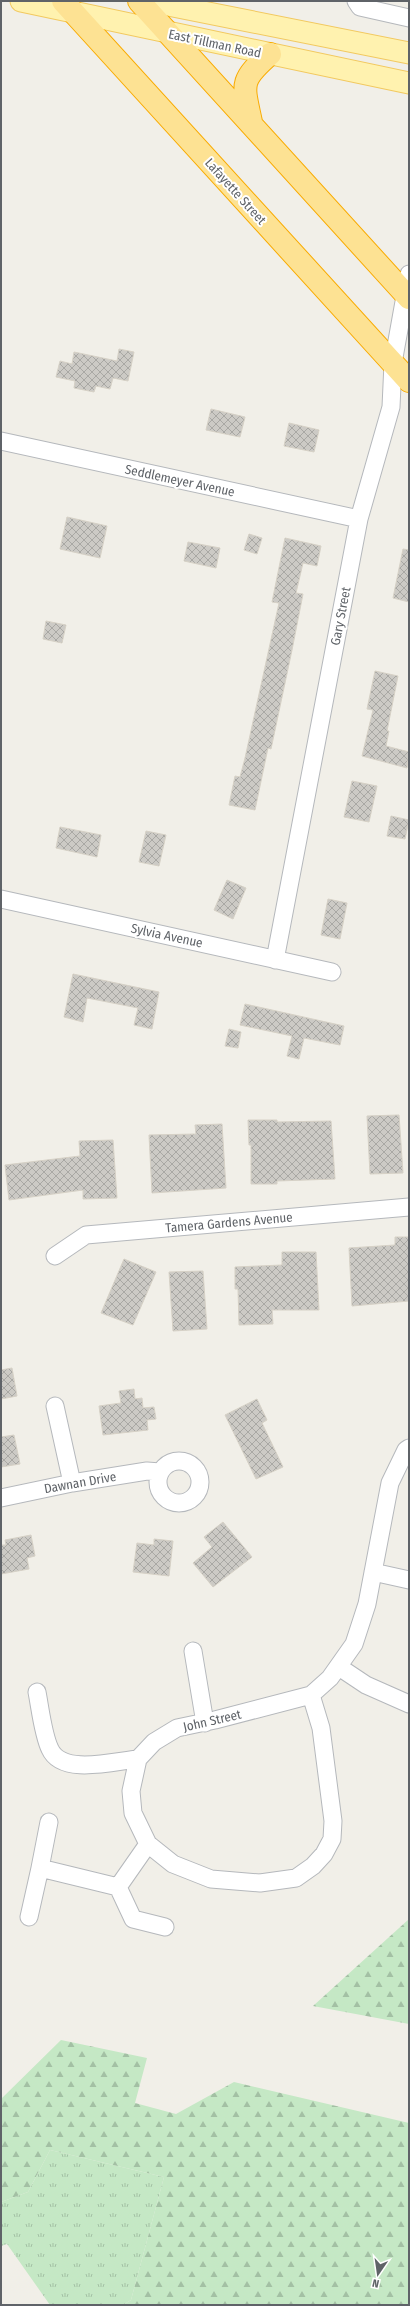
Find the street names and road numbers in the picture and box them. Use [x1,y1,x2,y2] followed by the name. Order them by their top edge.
[167,26,263,61] street label: East Tillman Road
[202,155,270,228] street label: Lafayette Street
[124,462,236,499] street label: Seddlemeyer Avenue
[327,585,354,647] street label: Gary Street
[130,921,204,950] street label: Sylvia Avenue
[165,1209,293,1236] street label: Tamera Gardens Avenue
[43,1469,117,1496] street label: Dawnan Drive
[182,1706,243,1734] street label: John Street

